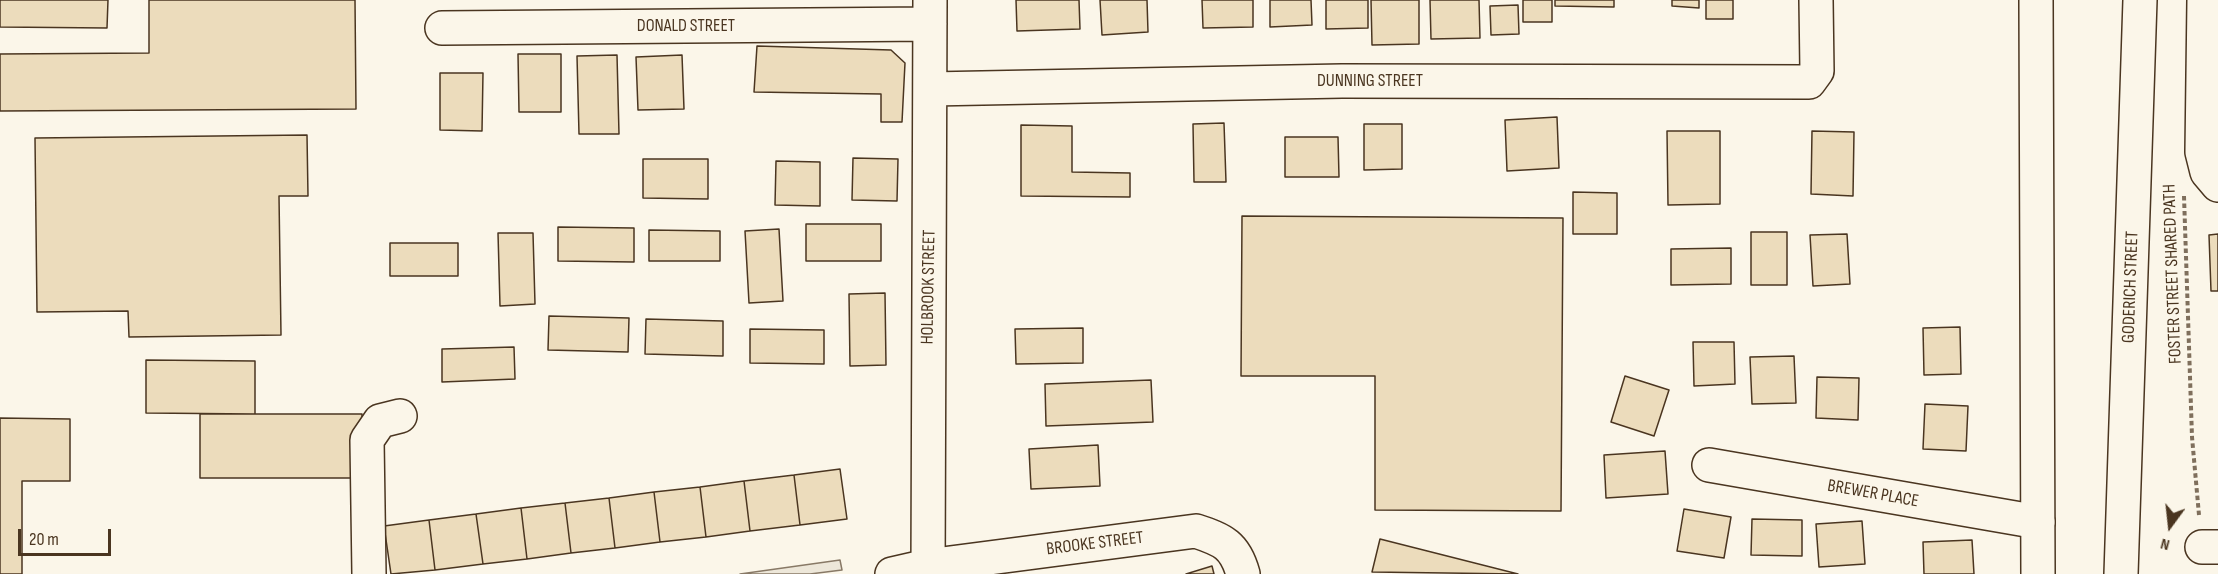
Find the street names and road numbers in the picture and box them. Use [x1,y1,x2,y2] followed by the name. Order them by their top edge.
[637,15,735,37] street label: DONALD STREET
[1317,70,1423,92] street label: DUNNING STREET
[2159,184,2187,364] street label: FOSTER STREET SHARED PATH
[917,229,941,345] street label: HOLBROOK STREET
[2118,231,2144,343] street label: GODERICH STREET
[1826,475,1920,513] street label: BREWER PLACE
[1045,527,1145,561] street label: BROOKE STREET

